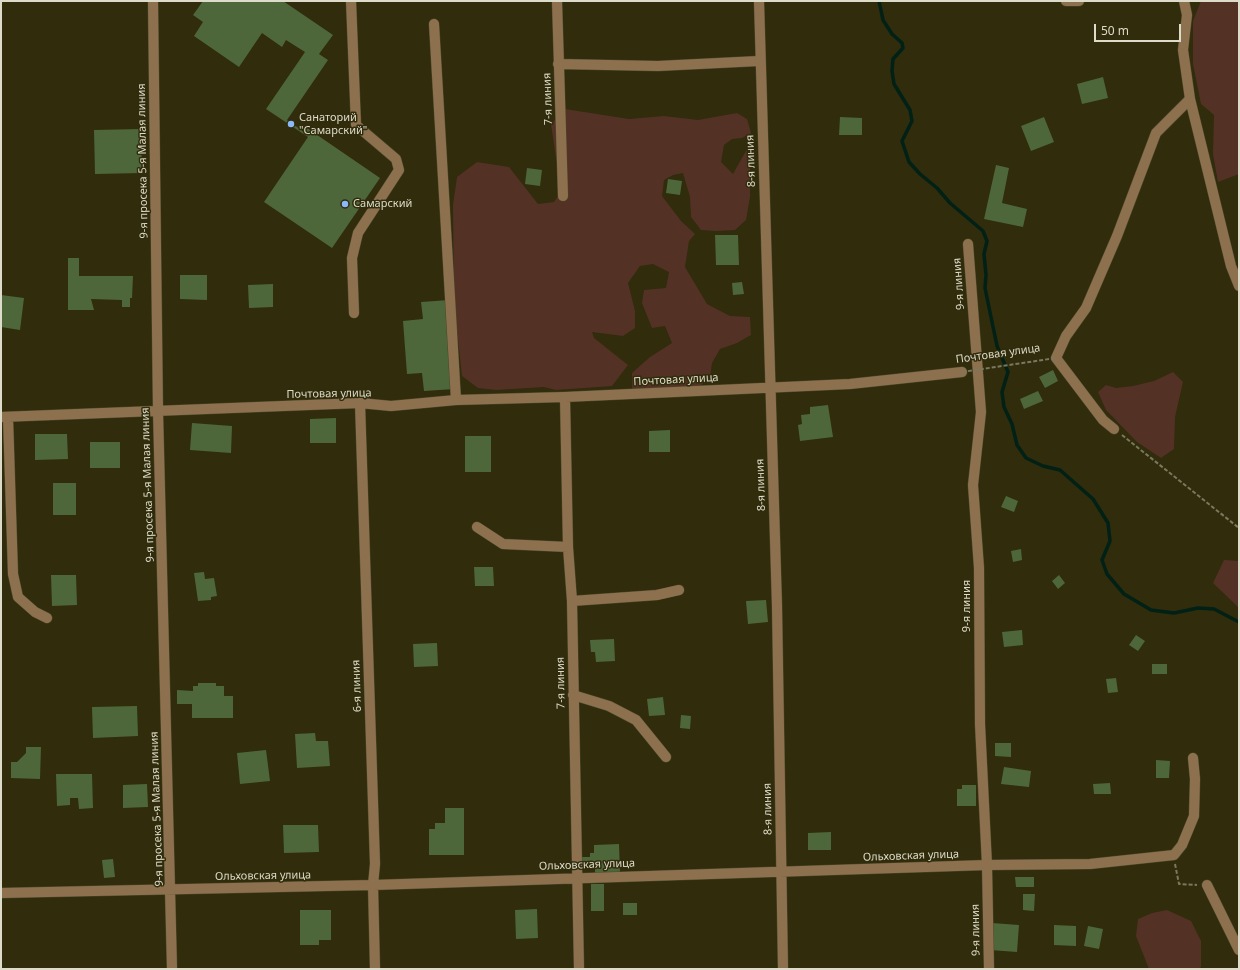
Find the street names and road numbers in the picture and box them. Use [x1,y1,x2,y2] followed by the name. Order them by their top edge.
[540,73,556,125] street label: 7-я линия
[135,83,151,239] street label: 9-я просека 5-я Малая линия
[743,135,759,187] street label: 8-я линия
[951,257,967,311] street label: 9-я линия
[955,342,1041,366] street label: Почтовая улица
[633,371,719,389] street label: Почтовая улица
[286,387,372,401] street label: Почтовая улица
[139,407,157,563] street label: 9-я просека 5-я Малая линия
[753,459,769,511] street label: 8-я линия
[960,580,974,632] street label: 9-я линия
[554,657,568,709] street label: 7-я линия
[349,660,365,712] street label: 6-я линия
[148,731,166,887] street label: 9-я просека 5-я Малая линия
[761,783,775,835] street label: 8-я линия
[863,848,959,864] street label: Ольховская улица
[539,857,635,873] street label: Ольховская улица
[215,869,311,883] street label: Ольховская улица
[969,904,983,956] street label: 9-я линия

